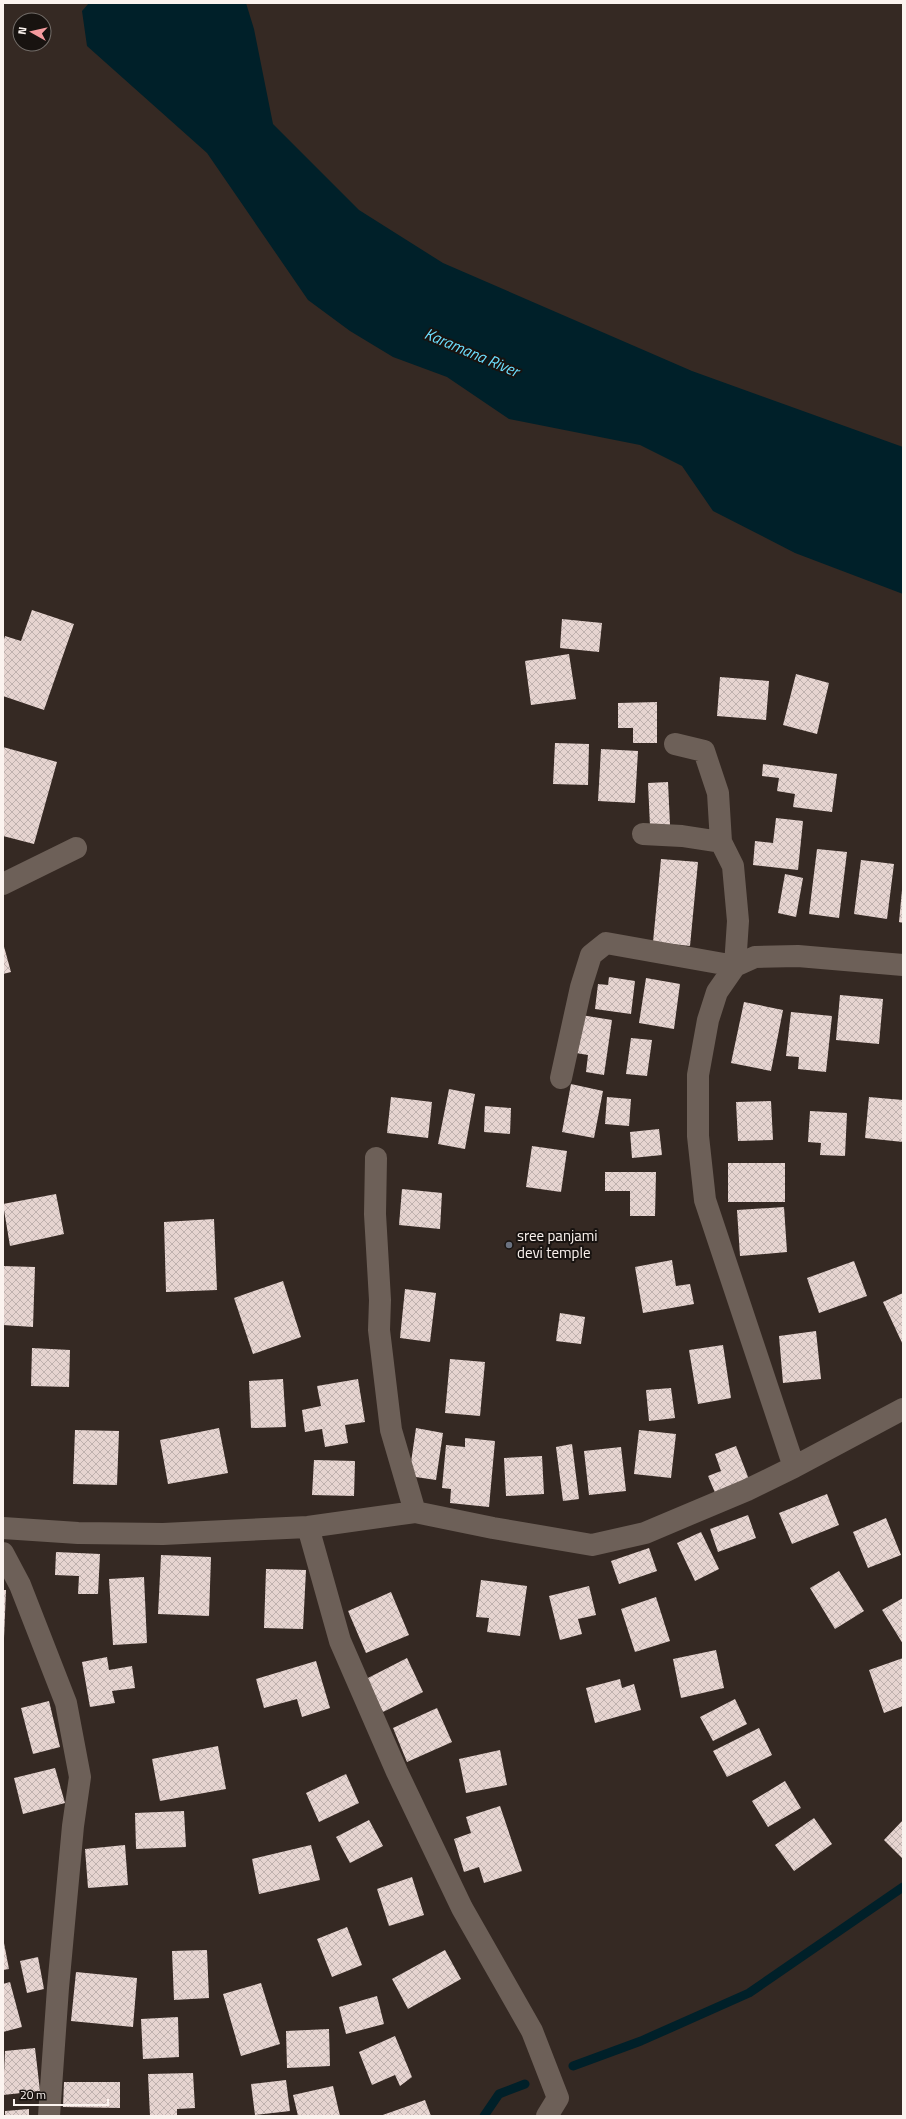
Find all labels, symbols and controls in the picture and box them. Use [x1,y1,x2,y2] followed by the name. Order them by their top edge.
[12,12,52,52] north arrow
[14,26,31,35] text: N
[421,321,525,383] water label: Karamana River
[517,1224,598,1264] place label: sree panjami devi temple
[504,1240,514,1250] marker: sree panjami devi temple
[14,2081,108,2107] scale bar
[20,2085,46,2104] text: 20 m

